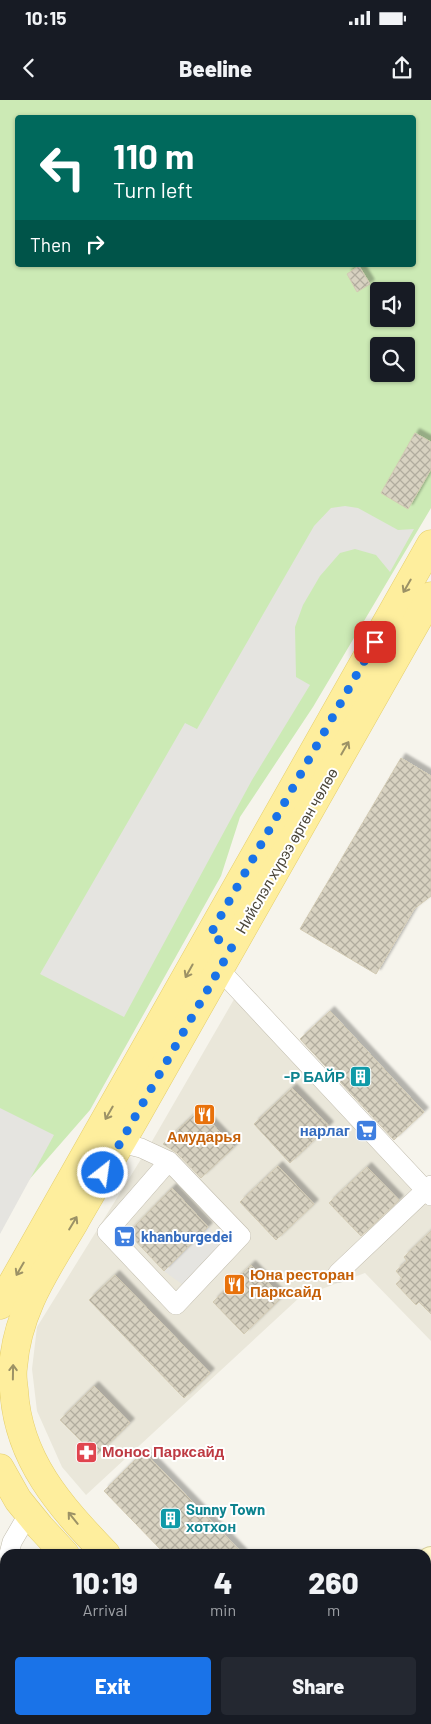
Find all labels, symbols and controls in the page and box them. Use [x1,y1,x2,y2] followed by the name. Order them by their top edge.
[25,6,66,29] text: 10:15
[15,54,43,82] icon: back
[388,54,416,82] icon: share
[179,55,252,81] text: Beeline
[113,134,194,176] text: 110 m
[30,135,95,200] icon: left
[113,176,193,202] text: Turn left
[81,230,109,258] icon: right
[30,233,71,256] text: Then
[370,282,415,382] map controls
[370,282,415,327] button: sound
[370,337,415,382] button: search
[401,578,411,593] one-way arrow
[354,621,396,663] pin
[361,628,389,656] icon: arrive
[340,741,350,756] one-way arrow
[231,765,341,936] street label: Нийслэл хүрээ өргөн чөлөө
[184,964,194,978] one-way arrow
[349,1065,373,1089] building icon: -Р БАЙР
[284,1067,345,1085] place label: -Р БАЙР
[192,1102,216,1126] restaurant icon: Амударья
[104,1105,114,1119] one-way arrow
[354,1119,378,1143] supermarket icon: нарлаг
[300,1121,350,1139] place label: нарлаг
[167,1127,241,1145] place label: Амударья
[76,1146,128,1198] position arrow
[69,1217,79,1231] one-way arrow
[113,1225,137,1249] supermarket icon: khanburgedei
[141,1227,233,1245] place label: khanburgedei
[15,1262,25,1277] one-way arrow
[250,1265,354,1300] place label: Юна ресторан Парксайд
[222,1272,246,1296] restaurant icon: Юна ресторан Парксайд
[8,1364,18,1380] one-way arrow
[74,1440,98,1464] pharmacy icon: Монос Парксайд
[102,1442,225,1460] place label: Монос Парксайд
[186,1500,265,1535] place label: Sunny Town хотхон
[158,1507,182,1531] building icon: Sunny Town хотхон
[67,1512,78,1525] one-way arrow
[72,1564,138,1600] text: 10:19
[214,1564,232,1600] text: 4
[308,1564,359,1600] text: 260
[83,1600,127,1619] text: Arrival
[210,1600,236,1619] text: min
[327,1600,340,1619] text: m
[15,1657,211,1715] button: Exit
[221,1657,416,1715] button: Share

